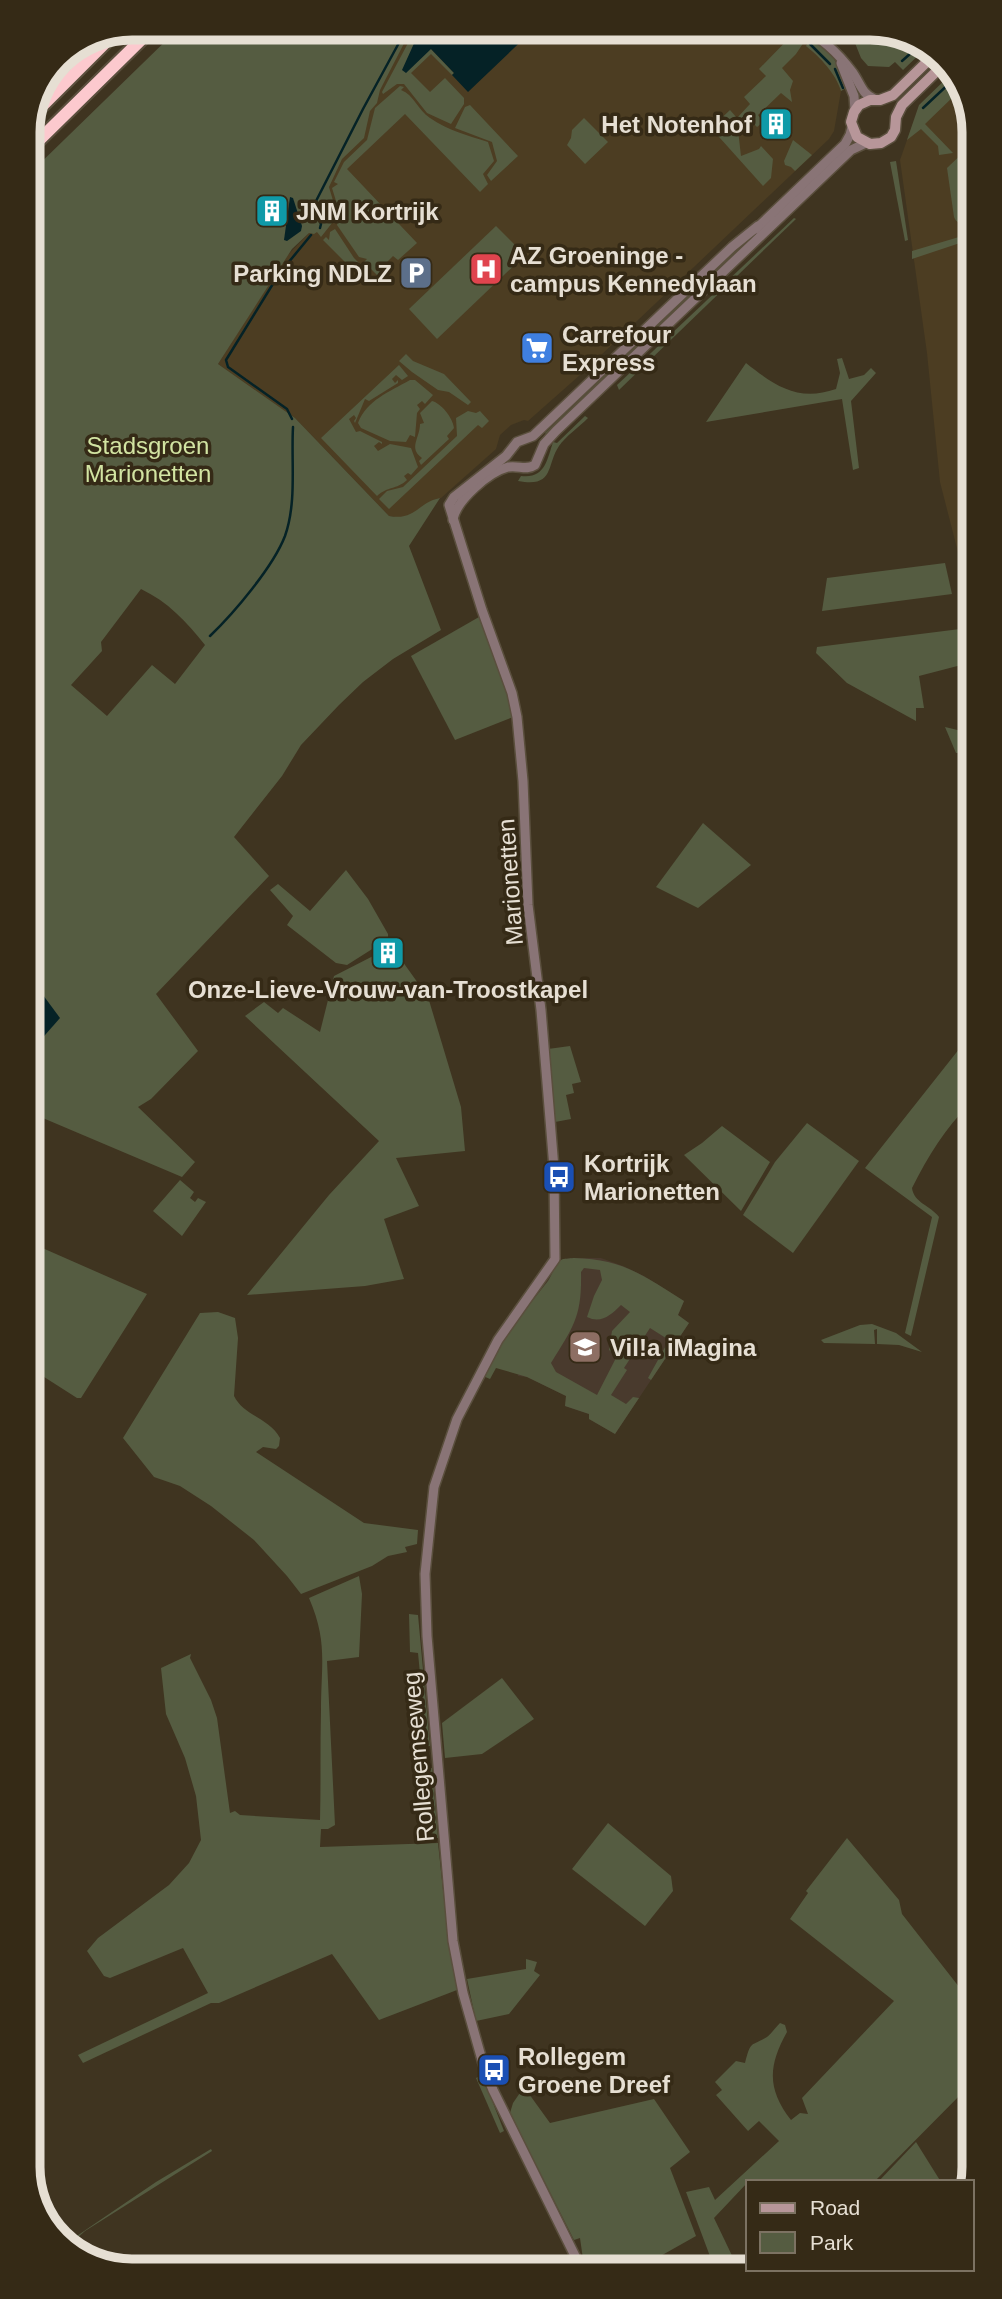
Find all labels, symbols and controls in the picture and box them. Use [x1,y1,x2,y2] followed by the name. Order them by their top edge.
[757,105,795,143] building icon: Het Notenhof
[601,111,753,138] place label: Het Notenhof
[253,192,291,230] building icon: JNM Kortrijk
[296,198,439,225] place label: JNM Kortrijk
[510,242,757,297] place label: AZ Groeninge - campus Kennedylaan
[467,250,505,288] hospital icon: AZ Groeninge - campus Kennedylaan
[397,254,435,292] parking icon: Parking NDLZ
[233,260,392,287] place label: Parking NDLZ
[562,321,671,376] place label: Carrefour Express
[518,329,556,367] supermarket icon: Carrefour Express
[85,432,211,487] park label: Stadsgroen Marionetten
[492,818,528,946] street label: Marionetten
[369,934,407,972] building icon: Onze-Lieve-Vrouw-van-Troostkapel
[188,976,588,1003] place label: Onze-Lieve-Vrouw-van-Troostkapel
[584,1150,720,1205] place label: Kortrijk Marionetten
[540,1158,578,1196] bus stop icon: Kortrijk Marionetten
[566,1328,604,1366] school or university icon: Vil!a iMagina
[610,1334,757,1361] place label: Vil!a iMagina
[397,1671,439,1843] street label: Rollegemseweg
[518,2043,671,2098] place label: Rollegem Groene Dreef
[475,2051,513,2089] bus stop icon: Rollegem Groene Dreef
[746,2180,974,2271] legend
[810,2196,860,2219] text: Road
[810,2231,854,2254] text: Park

